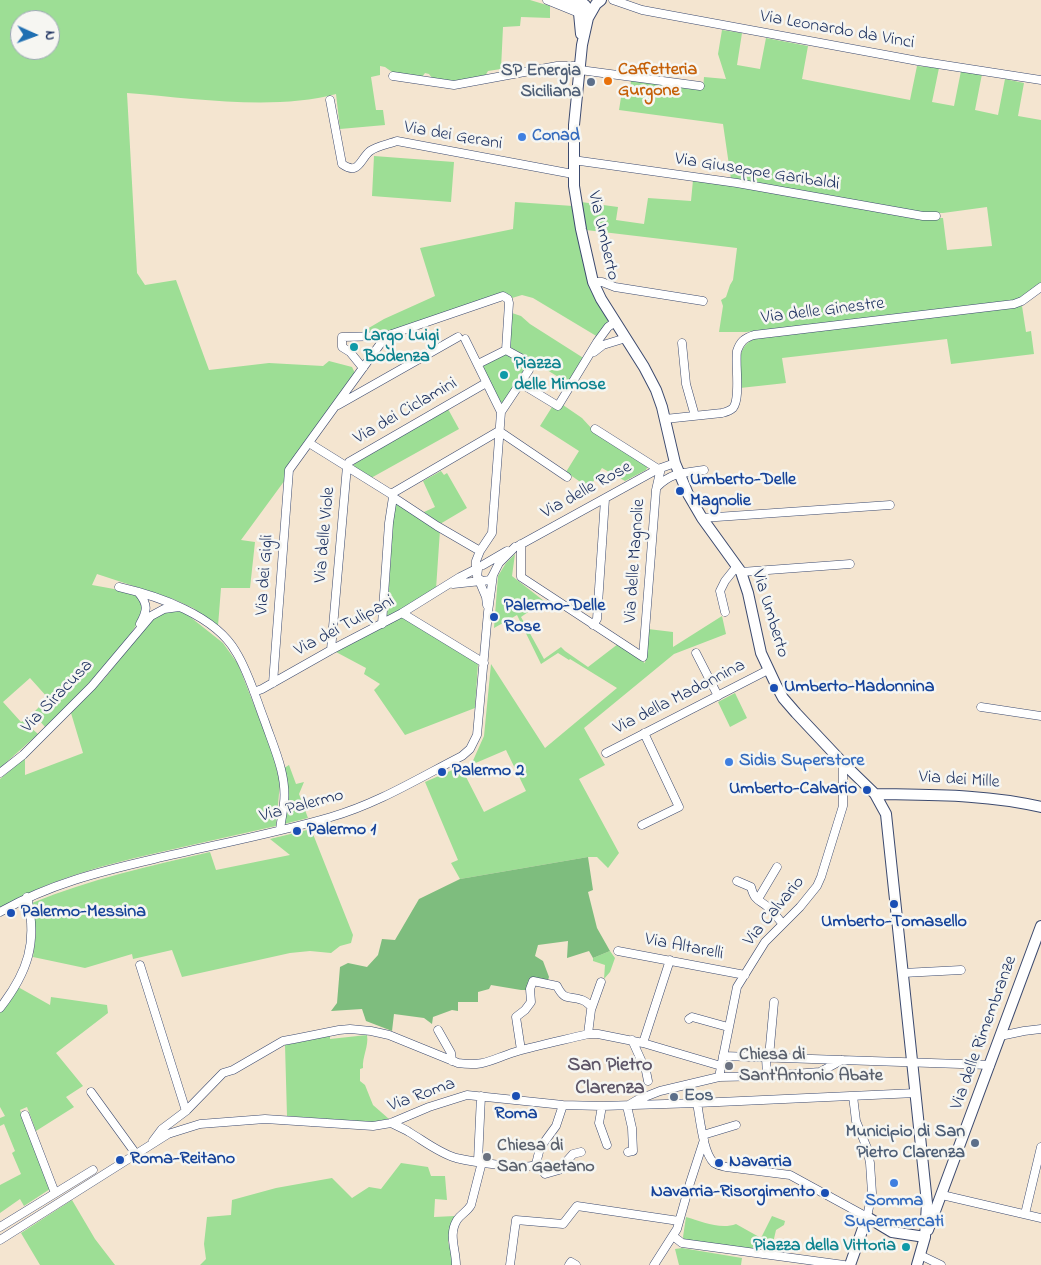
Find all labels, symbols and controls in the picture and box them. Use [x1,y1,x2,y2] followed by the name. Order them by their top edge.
[758,7,916,55] street label: Via Leonardo da Vinci
[10,10,60,60] north arrow
[39,30,60,41] text: N
[618,60,697,102] place label: Caffetteria Gurgone
[501,61,581,104] place label: SP Energia Siciliana
[602,75,614,87] marker: Caffetteria Gurgone
[585,76,597,88] marker: SP Energia Siciliana
[402,118,504,156] street label: Via dei Gerani
[532,126,580,148] place label: Conad
[516,131,528,143] marker: Conad
[673,149,841,197] street label: Via Giuseppe Garibaldi
[581,189,623,283] street label: Via Umberto
[760,294,886,330] street label: Via delle Ginestre
[364,326,439,368] place label: Largo Luigi Bodenza
[348,341,360,353] marker: Largo Luigi Bodenza
[514,354,606,396] place label: Piazza delle Mimose
[498,369,510,381] marker: Piazza delle Mimose
[350,374,462,450] street label: Via dei Ciclamini
[538,457,636,525] street label: Via delle Rose
[690,470,796,512] place label: Umberto-Delle Magnolie
[674,485,686,497] marker: Umberto-Delle Magnolie
[311,486,341,584] street label: Via delle Viole
[621,498,651,624] street label: Via delle Magnolie
[252,534,280,616] street label: Via dei Gigli
[745,567,793,661] street label: Via Umberto
[291,592,399,662] street label: Via dei Tulipani
[504,596,605,638] place label: Palermo-Delle Rose
[488,611,500,623] marker: Palermo-Delle Rose
[611,655,749,741] street label: Via della Madonnina
[18,656,98,738] street label: Via Siracusa
[784,677,934,699] place label: Umberto-Madonnina
[768,682,780,694] marker: Umberto-Madonnina
[739,751,864,773] place label: Sidis Superstore
[723,756,735,768] marker: Sidis Superstore
[452,761,525,783] place label: Palermo 2
[436,766,448,778] marker: Palermo 2
[918,767,1000,795] street label: Via dei Mille
[729,779,857,801] place label: Umberto-Calvario
[861,784,873,796] marker: Umberto-Calvario
[258,785,346,829] street label: Via Palermo
[307,820,376,842] place label: Palermo 1
[291,825,303,837] marker: Palermo 1
[740,873,810,951] street label: Via Calvario
[888,898,900,910] marker: Umberto-Tomasello
[21,902,146,924] place label: Palermo-Messina
[5,907,17,919] marker: Palermo-Messina
[821,912,967,934] place label: Umberto-Tomasello
[643,930,725,966] street label: Via Altarelli
[947,953,1023,1113] street label: Via delle Rimembranze
[739,1045,883,1088] place label: Chiesa di Sant'Antonio Abate
[568,1055,652,1102] district label: San Pietro Clarenza
[723,1060,735,1072] marker: Chiesa di Sant'Antonio Abate
[386,1074,458,1118] street label: Via Roma
[684,1086,713,1108] place label: Eos
[510,1090,522,1102] marker: Roma
[668,1091,680,1103] marker: Eos
[494,1104,538,1126] place label: Roma
[846,1122,965,1164] place label: Municipio di San Pietro Clarenza
[497,1136,595,1178] place label: Chiesa di San Gaetano
[969,1137,981,1149] marker: Municipio di San Pietro Clarenza
[130,1149,235,1171] place label: Roma-Reitano
[481,1151,493,1163] marker: Chiesa di San Gaetano
[729,1152,792,1174] place label: Navarria
[114,1154,126,1166] marker: Roma-Reitano
[713,1157,725,1169] marker: Navarria
[888,1177,900,1189] marker: Somma Supermercati
[651,1182,815,1204] place label: Navarria-Risorgimento
[819,1187,831,1199] marker: Navarria-Risorgimento
[844,1191,944,1234] place label: Somma Supermercati
[753,1236,896,1258] place label: Piazza della Vittoria
[900,1241,912,1253] marker: Piazza della Vittoria

